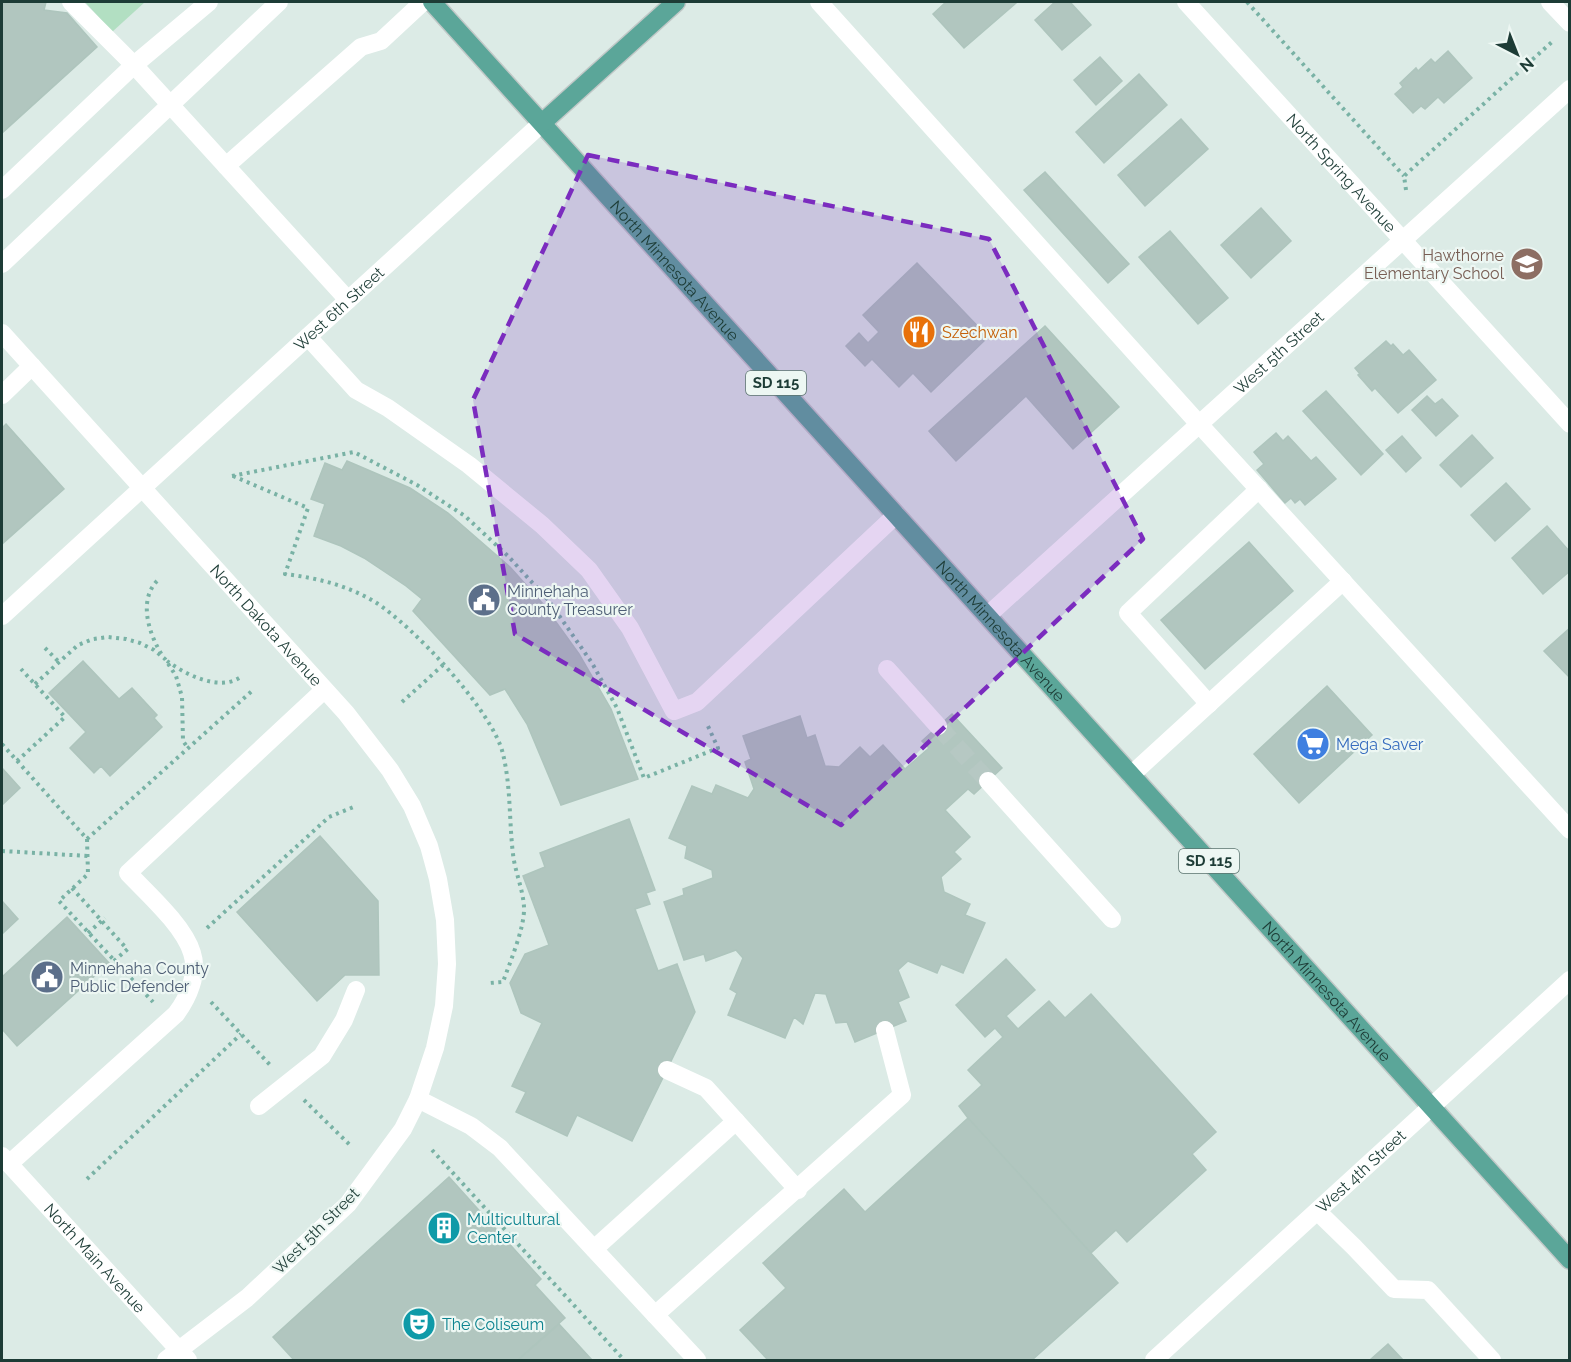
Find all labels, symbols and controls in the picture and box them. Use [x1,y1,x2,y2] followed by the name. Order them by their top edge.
[1487,24,1547,84] north arrow
[1516,54,1538,76] text: N
[1283,110,1400,236] street label: North Spring Avenue
[606,196,743,345] street label: North Minnesota Avenue
[1364,246,1505,283] place label: Hawthorne Elementary School
[1509,246,1545,282] school or university icon: Hawthorne Elementary School
[290,262,388,354] street label: West 6th Street
[1230,307,1328,398] street label: West 5th Street
[901,314,937,350] restaurant icon: Szechwan
[942,323,1018,342] place label: Szechwan
[746,371,806,395] road number: SD 115
[933,557,1069,705] street label: North Minnesota Avenue
[206,560,326,690] street label: North Dakota Avenue
[466,582,502,618] public building icon: Minnehaha County Treasurer
[507,582,633,619] place label: Minnehaha County Treasurer
[1295,726,1331,762] supermarket icon: Mega Saver
[1336,735,1424,754] place label: Mega Saver
[1179,849,1239,873] road number: SD 115
[1259,917,1395,1065] street label: North Minnesota Avenue
[29,959,65,995] public building icon: Minnehaha County Public Defender
[70,959,209,996] place label: Minnehaha County Public Defender
[1312,1125,1410,1217] street label: West 4th Street
[269,1184,363,1278] street label: West 5th Street
[40,1199,150,1317] street label: North Main Avenue
[426,1210,462,1246] building icon: Multicultural Center
[467,1210,561,1247] place label: Multicultural Center
[401,1306,437,1342] theatre icon: The Coliseum
[442,1315,544,1334] place label: The Coliseum

